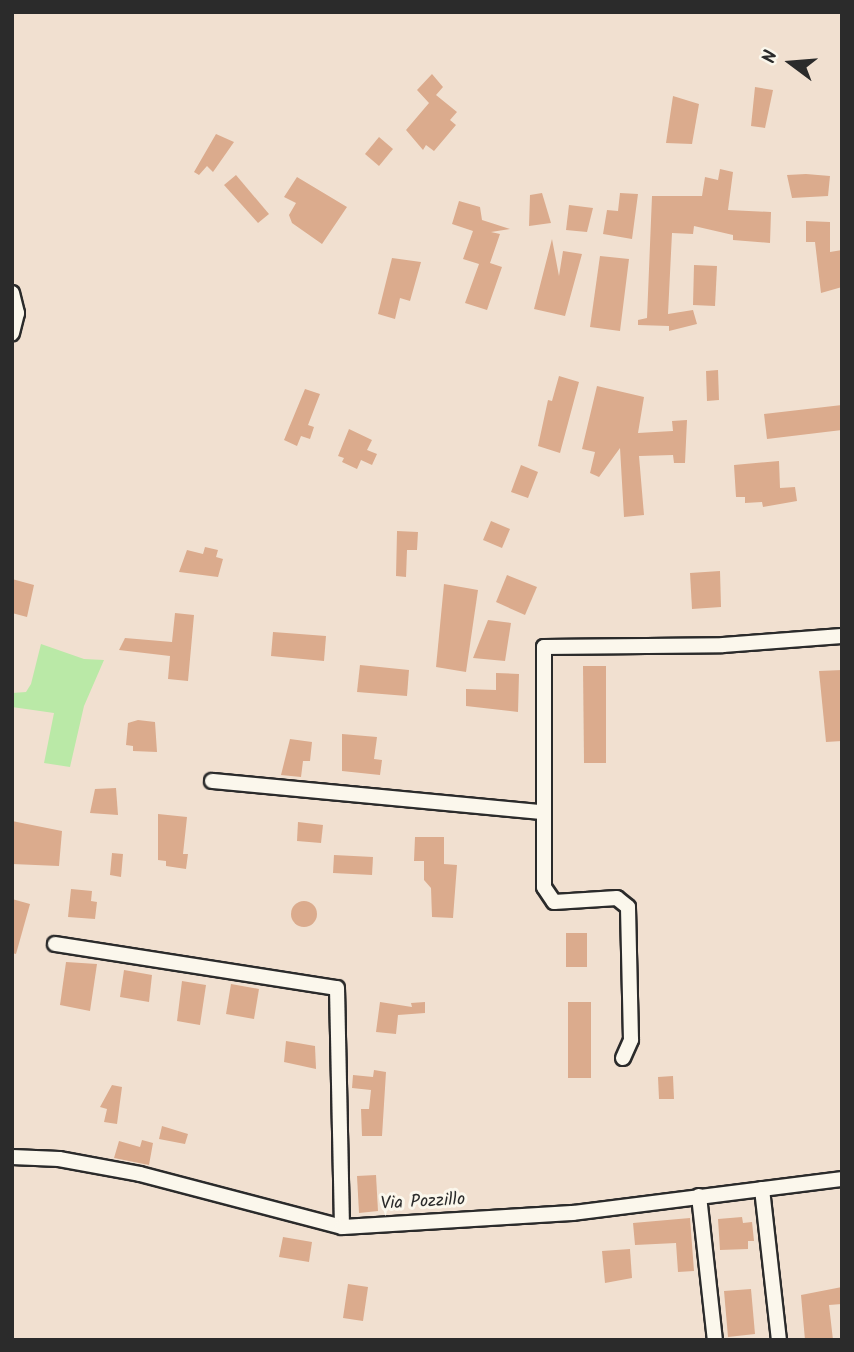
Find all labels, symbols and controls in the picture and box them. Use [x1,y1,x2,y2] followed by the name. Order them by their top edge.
[756,28,826,98] north arrow
[755,47,787,67] text: N
[380,1190,466,1216] street label: Via Pozzillo

